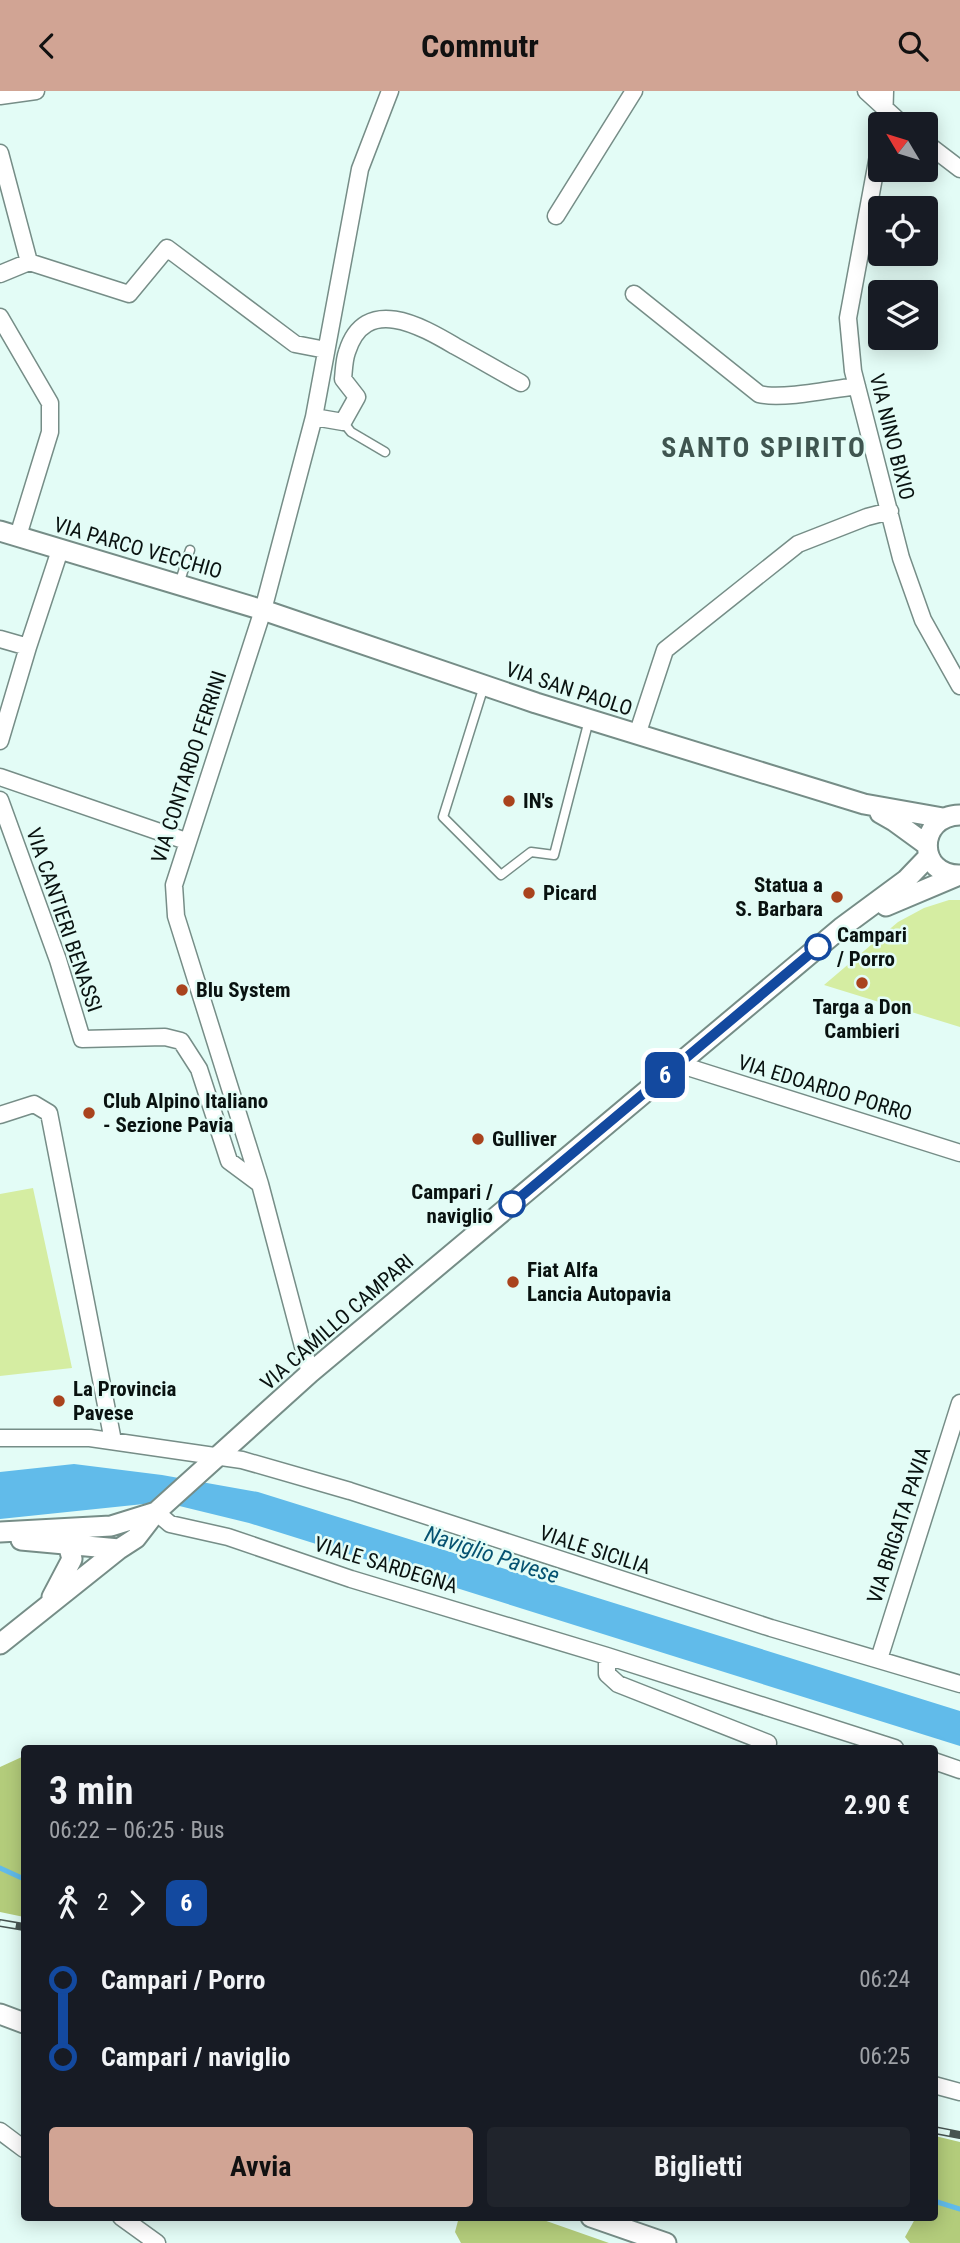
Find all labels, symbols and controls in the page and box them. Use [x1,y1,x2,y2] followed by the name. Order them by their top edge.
[28,27,66,65] icon: back
[421,27,539,65] text: Commutr
[894,27,932,65] icon: search
[868,112,938,182] north arrow
[868,112,938,350] map controls
[868,196,938,266] button: locate
[868,280,938,350] button: layers
[865,371,919,503] street label: VIA NINO BIXIO
[661,431,867,464] district label: SANTO SPIRITO
[51,512,225,584] street label: VIA PARCO VECCHIO
[503,657,635,721] street label: VIA SAN PAOLO
[147,668,231,866] street label: VIA CONTARDO FERRINI
[523,789,554,813] place label: IN's
[501,793,517,809] marker: IN's
[21,825,107,1015] street label: VIA CANTIERI BENASSI
[735,873,823,921] place label: Statua a S. Barbara
[543,881,597,905] place label: Picard
[521,885,537,901] marker: Picard
[829,889,845,905] marker: Statua a S. Barbara
[836,923,907,971] place label: Campari / Porro
[805,934,831,960] marker: Campari / Porro
[854,975,870,991] marker: Targa a Don Cambieri
[196,978,291,1002] place label: Blu System
[174,982,190,998] marker: Blu System
[812,995,912,1043] place label: Targa a Don Cambieri
[735,1050,915,1126] street label: VIA EDOARDO PORRO
[642,1052,688,1098] line badge: 6
[659,1061,671,1089] text: 6
[103,1089,268,1137] place label: Club Alpino Italiano - Sezione Pavia
[81,1105,97,1121] marker: Club Alpino Italiano - Sezione Pavia
[492,1127,557,1151] place label: Gulliver
[470,1131,486,1147] marker: Gulliver
[411,1180,493,1228] place label: Campari / naviglio
[499,1191,525,1217] marker: Campari / naviglio
[256,1249,418,1395] street label: VIA CAMILLO CAMPARI
[527,1258,671,1306] place label: Fiat Alfa Lancia Autopavia
[505,1274,521,1290] marker: Fiat Alfa Lancia Autopavia
[73,1377,177,1425] place label: La Provincia Pavese
[51,1393,67,1409] marker: La Provincia Pavese
[862,1444,936,1606] street label: VIA BRIGATA PAVIA
[421,1521,563,1589] water label: Naviglio Pavese
[536,1521,654,1579] street label: VIALE SICILIA
[311,1532,461,1598] street label: VIALE SARDEGNA
[49,1769,133,1813] text: 3 min
[844,1790,910,1820] text: 2.90 €
[49,1817,225,1844] text: 06:22 – 06:25 · Bus
[49,1884,87,1922] icon: walk
[118,1884,156,1922] icon: forward
[97,1889,108,1916] text: 2
[180,1889,193,1917] text: 6
[101,1965,266,1995] text: Campari / Porro
[859,1966,910,1993] text: 06:24
[101,2042,290,2072] text: Campari / naviglio
[859,2043,910,2070] text: 06:25
[49,2127,473,2207] button: Avvia
[487,2127,910,2207] button: Biglietti

